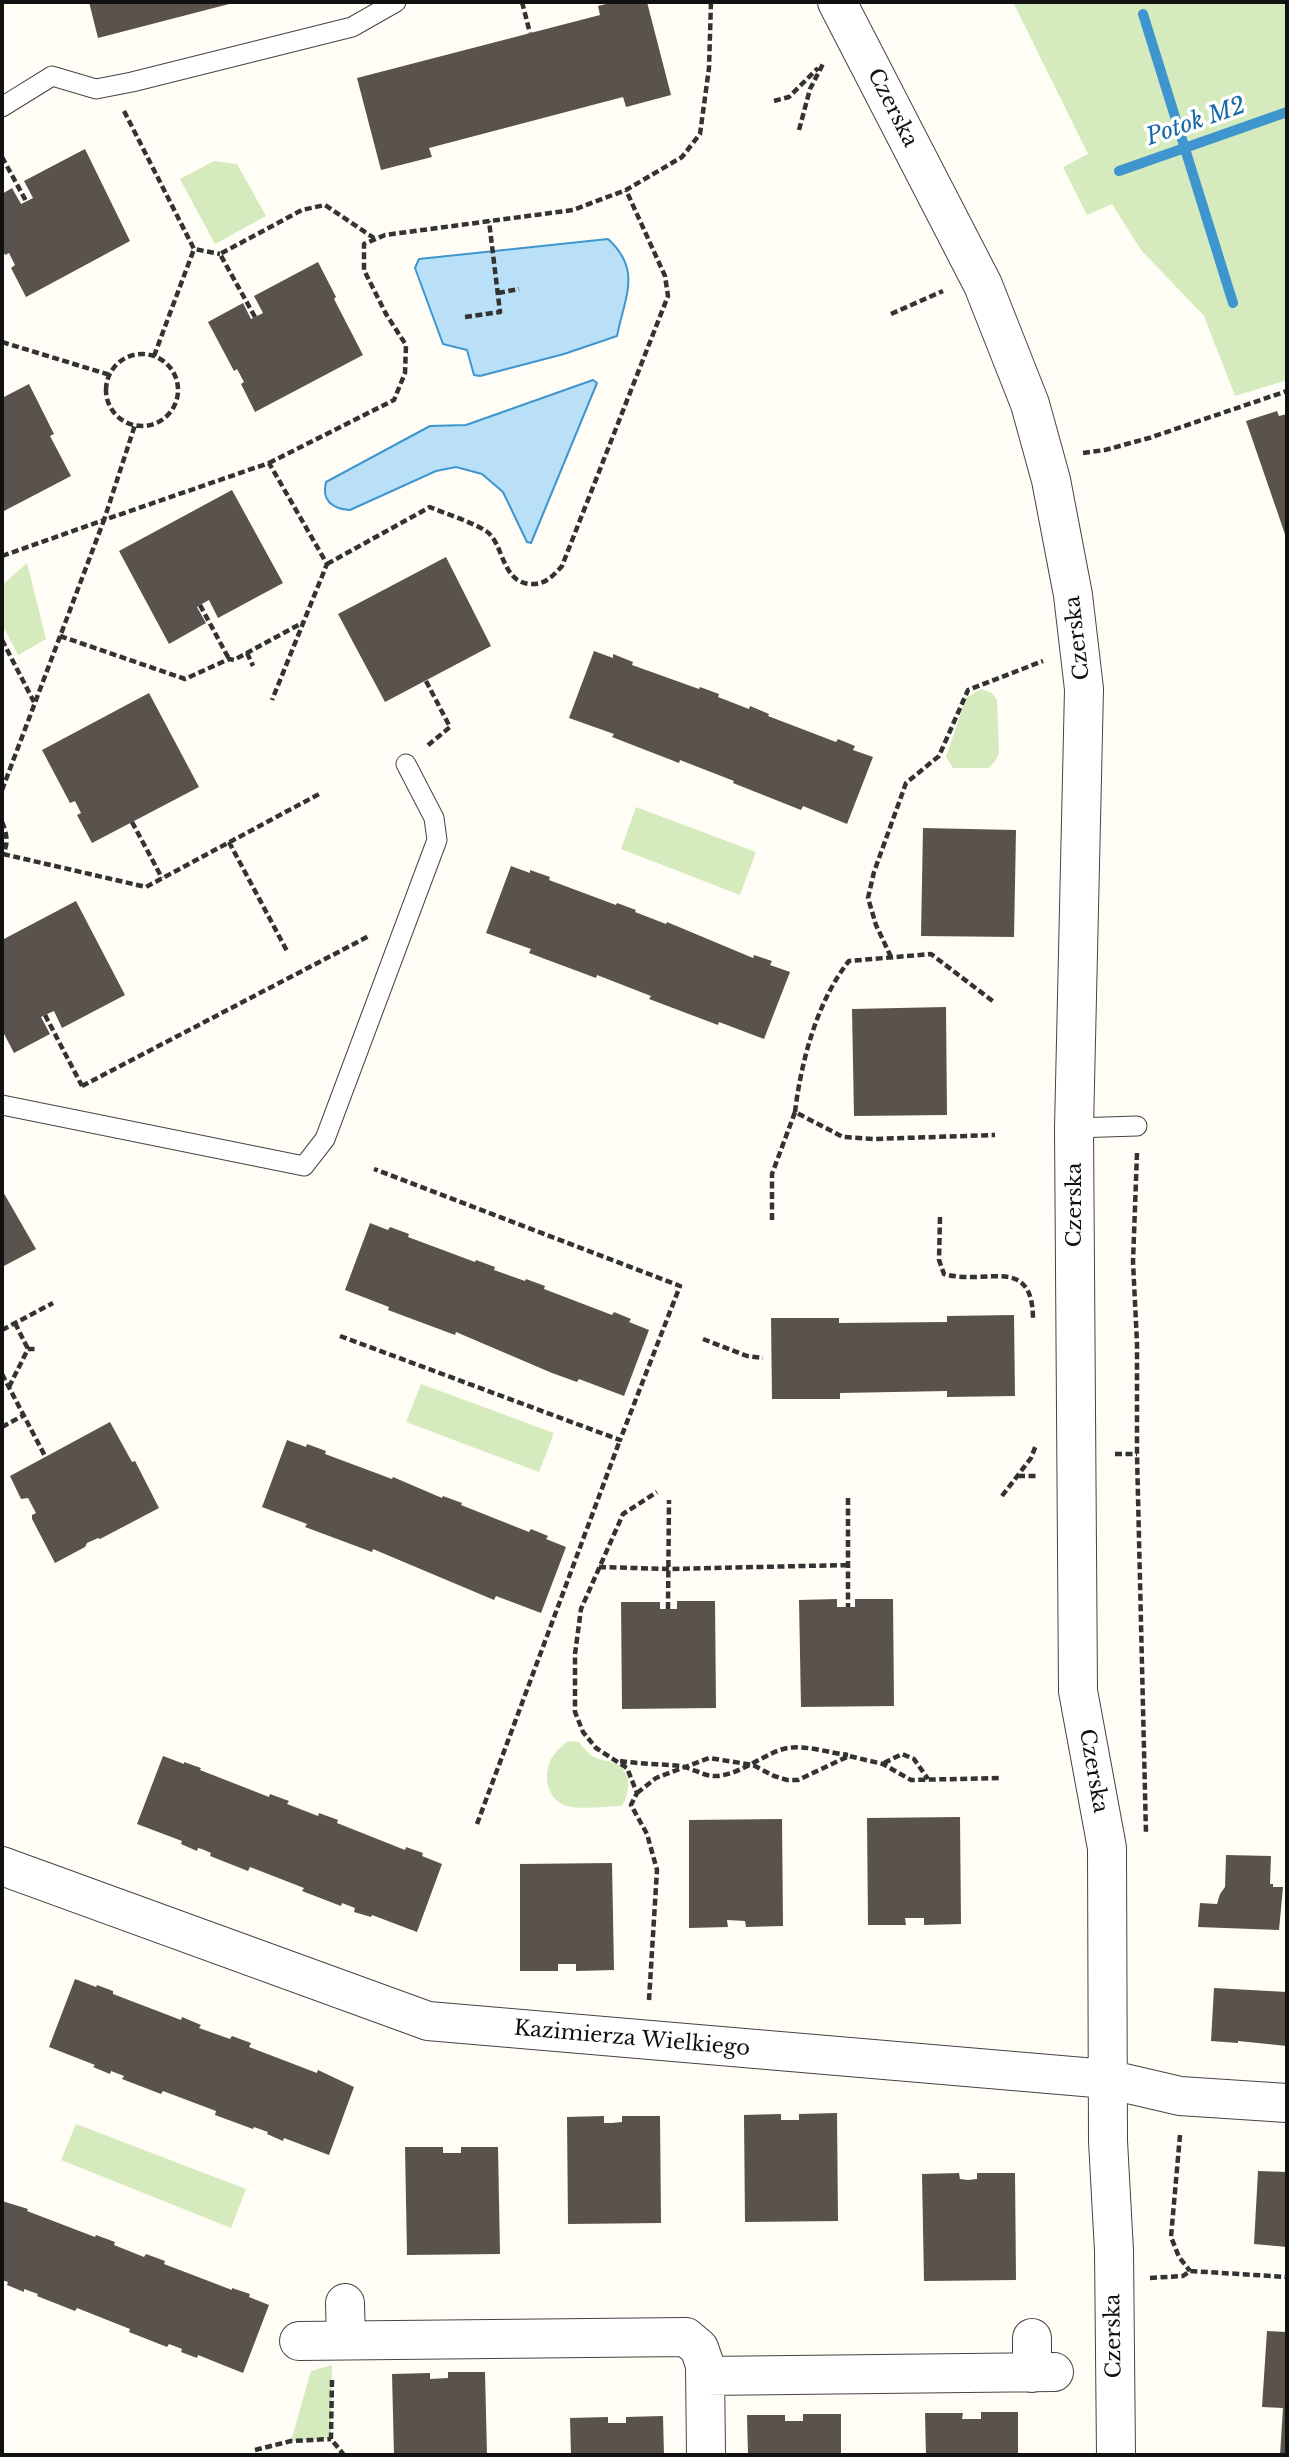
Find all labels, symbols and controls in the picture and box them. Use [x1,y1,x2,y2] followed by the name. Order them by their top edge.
[862,65,922,151] street label: Czerska
[1143,92,1249,152] water label: Potok M2
[1060,594,1096,682] street label: Czerska
[1062,1163,1088,1247] street label: Czerska
[1073,1727,1113,1815] street label: Czerska
[513,2016,751,2062] street label: Kazimierza Wielkiego
[1101,2293,1127,2379] street label: Czerska

